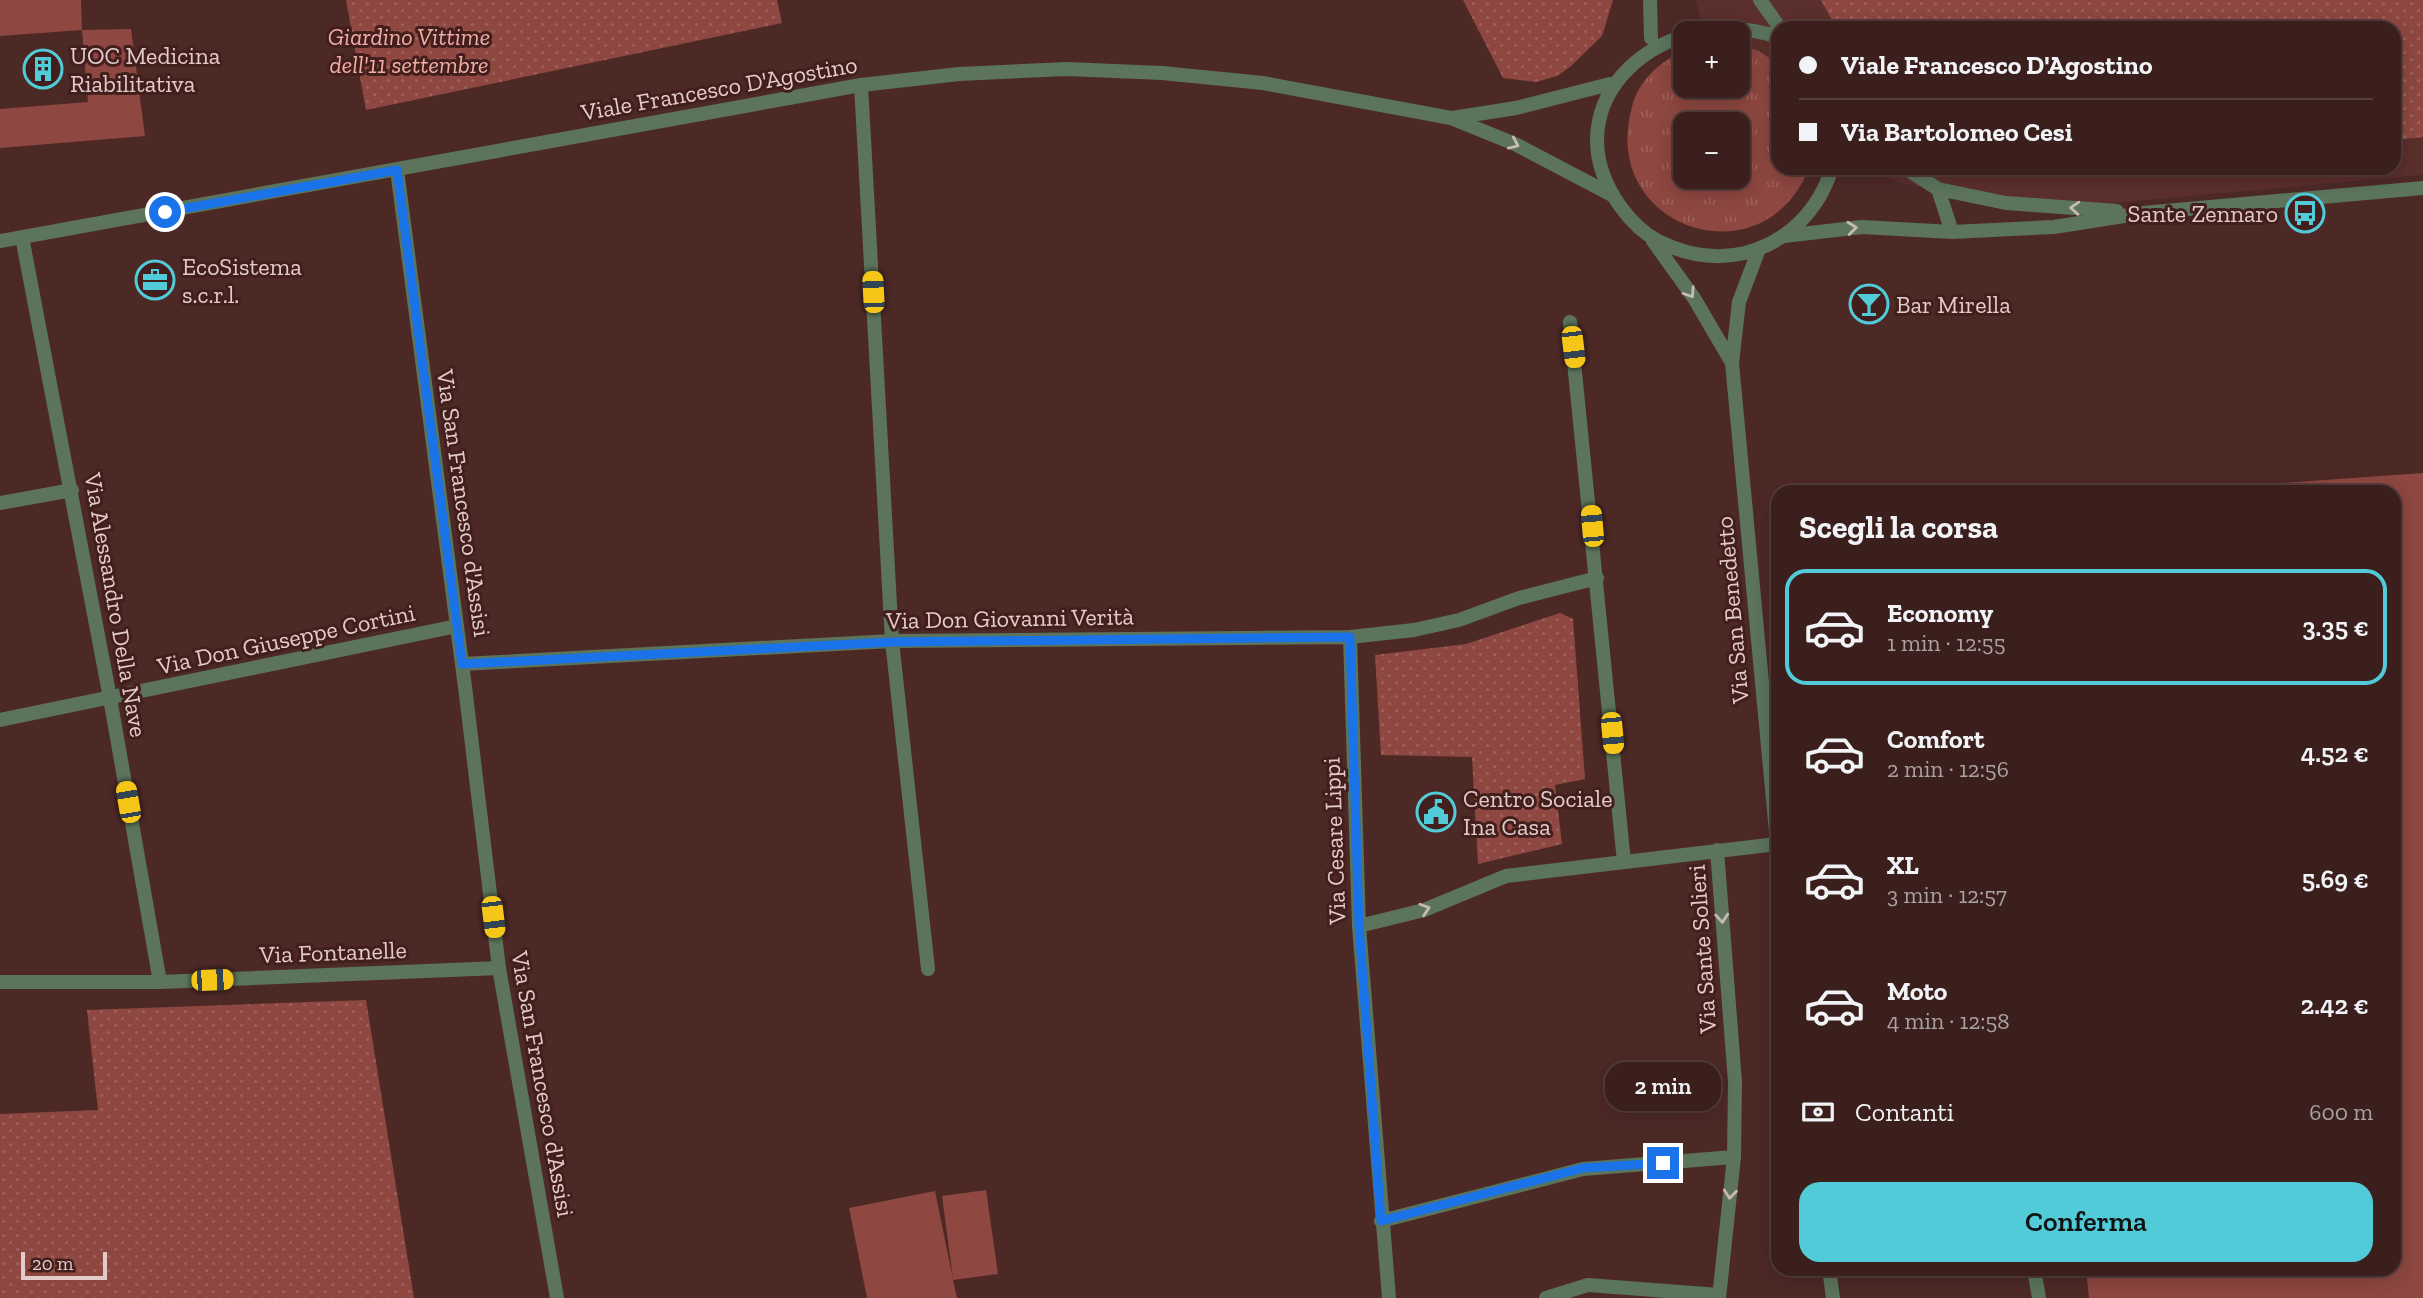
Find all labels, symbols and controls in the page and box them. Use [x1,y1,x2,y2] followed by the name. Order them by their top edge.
[1673,21,1750,189] map controls
[1673,21,1750,98] button: +
[328,22,490,79] park label: Giardino Vittime dell'11 settembre
[70,41,221,98] place label: UOC Medicina Riabilitativa
[22,48,64,90] building icon: UOC Medicina Riabilitativa
[578,49,859,127] street label: Viale Francesco D'Agostino
[1841,49,2153,81] text: Viale Francesco D'Agostino
[1673,112,1750,189] button: −
[1841,116,2072,148] text: Via Bartolomeo Cesi
[1507,136,1519,150] one-way arrow
[2284,192,2326,234] bus stop icon: Sante Zennaro
[149,196,181,228] route start
[2128,199,2278,228] place label: Sante Zennaro
[2069,201,2080,216] one-way arrow
[1847,221,1858,236] one-way arrow
[182,252,302,309] place label: EcoSistema s.c.r.l.
[134,259,176,301] office icon: EcoSistema s.c.r.l.
[862,270,885,314] car
[1848,283,1890,325] bar icon: Bar Mirella
[1682,285,1695,298] one-way arrow
[1896,290,2011,319] place label: Bar Mirella
[1561,325,1586,369] car
[431,367,497,639] street label: Via San Francesco d'Assisi
[78,470,154,739] street label: Via Alessandro Della Nave
[1580,504,1605,548] car
[1799,508,1998,546] text: Scegli la corsa
[1709,515,1755,706] street label: Via San Benedetto
[1803,596,1866,659] icon: car
[153,597,418,681] street label: Via Don Giuseppe Cortini
[1887,597,1993,629] text: Economy
[885,601,1134,635] street label: Via Don Giovanni Verità
[2302,611,2369,643] text: 3.35 €
[1887,629,2005,657] text: 1 min · 12:55
[1600,711,1625,755] car
[1803,722,1866,785] icon: car
[1887,723,1984,755] text: Comfort
[2301,737,2369,769] text: 4.52 €
[1887,755,2009,783] text: 2 min · 12:56
[1317,757,1351,926] street label: Via Cesare Lippi
[115,779,142,825] car
[1463,784,1612,841] place label: Centro Sociale Ina Casa
[1415,791,1457,833] public building icon: Centro Sociale Ina Casa
[1803,848,1866,911] icon: car
[1887,849,1919,881] text: XL
[1682,863,1722,1035] street label: Via Sante Solieri
[2302,863,2369,895] text: 5.69 €
[1887,881,2007,909] text: 3 min · 12:57
[481,895,506,939] car
[1418,903,1431,917] one-way arrow
[1714,913,1729,924] one-way arrow
[258,935,407,969] street label: Via Fontanelle
[505,948,581,1219] street label: Via San Francesco d'Assisi
[191,969,234,991] car
[1803,974,1866,1037] icon: car
[1887,975,1947,1007] text: Moto
[2300,989,2369,1021] text: 2.42 €
[1887,1007,2010,1035] text: 4 min · 12:58
[1605,1062,1721,1110] callout: 2 min
[1634,1072,1692,1100] text: 2 min
[1799,1093,1837,1131] icon: cash
[1855,1096,1954,1128] text: Contanti
[2309,1098,2373,1126] text: 600 m
[1647,1147,1679,1179] route end
[1799,1182,2373,1262] button: Conferma
[1723,1188,1738,1200] one-way arrow
[21,1249,107,1281] scale bar
[32,1252,73,1275] text: 20 m

